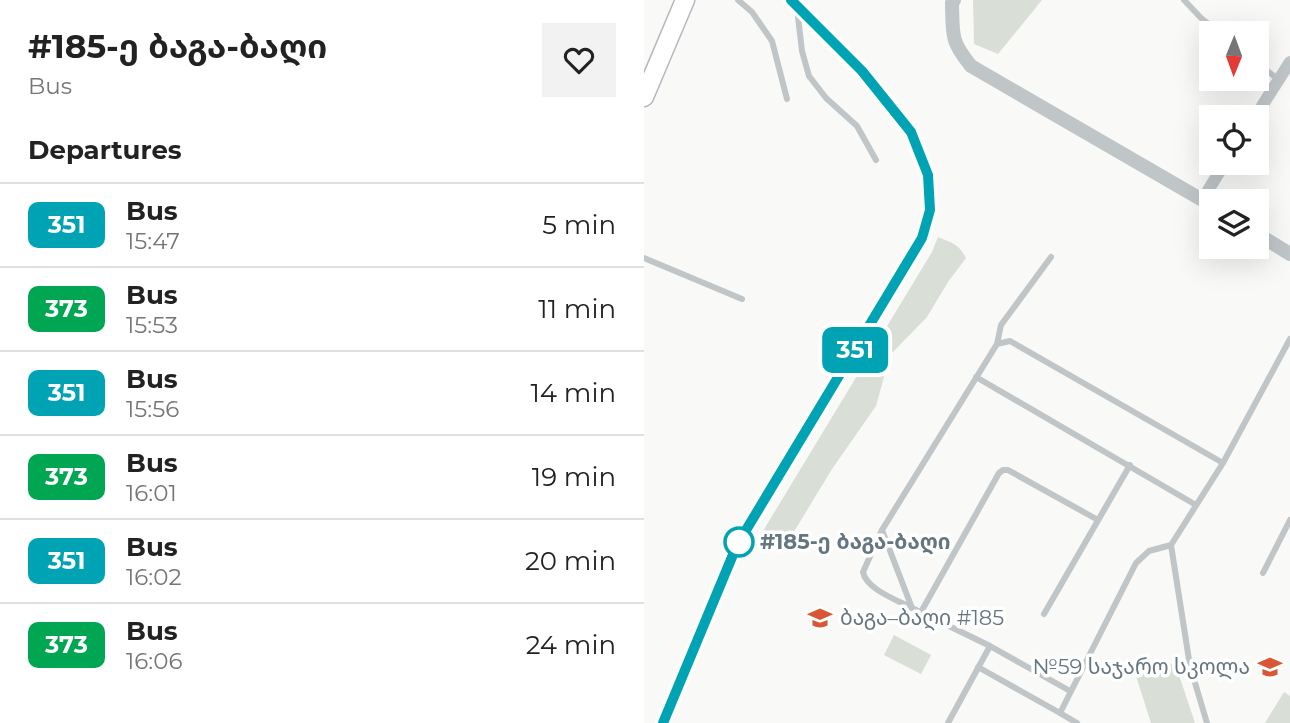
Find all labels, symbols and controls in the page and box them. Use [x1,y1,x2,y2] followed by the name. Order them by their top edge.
[1199,21,1269,91] north arrow
[1199,21,1269,259] map controls
[542,23,616,97] button: heart
[28,26,327,66] text: #185-ე ბაგა-ბაღი
[28,72,72,100] text: Bus
[1199,105,1269,175] button: locate
[28,134,182,166] text: Departures
[1199,189,1269,259] button: layers
[126,195,178,227] text: Bus
[542,209,616,241] text: 5 min
[48,210,85,239] text: 351
[126,227,180,255] text: 15:47
[126,279,178,311] text: Bus
[538,293,616,325] text: 11 min
[45,294,88,323] text: 373
[126,311,178,339] text: 15:53
[815,327,895,373] line badge: 351
[836,335,874,364] text: 351
[126,363,178,395] text: Bus
[530,377,616,409] text: 14 min
[48,378,85,407] text: 351
[126,395,179,423] text: 15:56
[126,447,178,479] text: Bus
[532,461,616,493] text: 19 min
[45,462,88,491] text: 373
[126,479,177,507] text: 16:01
[724,527,754,557] marker: #185-ე ბაგა-ბაღი
[760,529,950,555] place label: #185-ე ბაგა-ბაღი
[126,531,178,563] text: Bus
[525,545,616,577] text: 20 min
[48,546,85,575] text: 351
[126,563,181,591] text: 16:02
[806,604,834,632] school or university icon: ბაგა–ბაღი #185
[840,605,1004,631] place label: ბაგა–ბაღი #185
[126,615,178,647] text: Bus
[526,629,616,661] text: 24 min
[45,630,88,659] text: 373
[126,647,182,675] text: 16:06
[1256,653,1284,681] school or university icon: №59 საჯარო სკოლა
[1032,654,1250,680] place label: №59 საჯარო სკოლა

